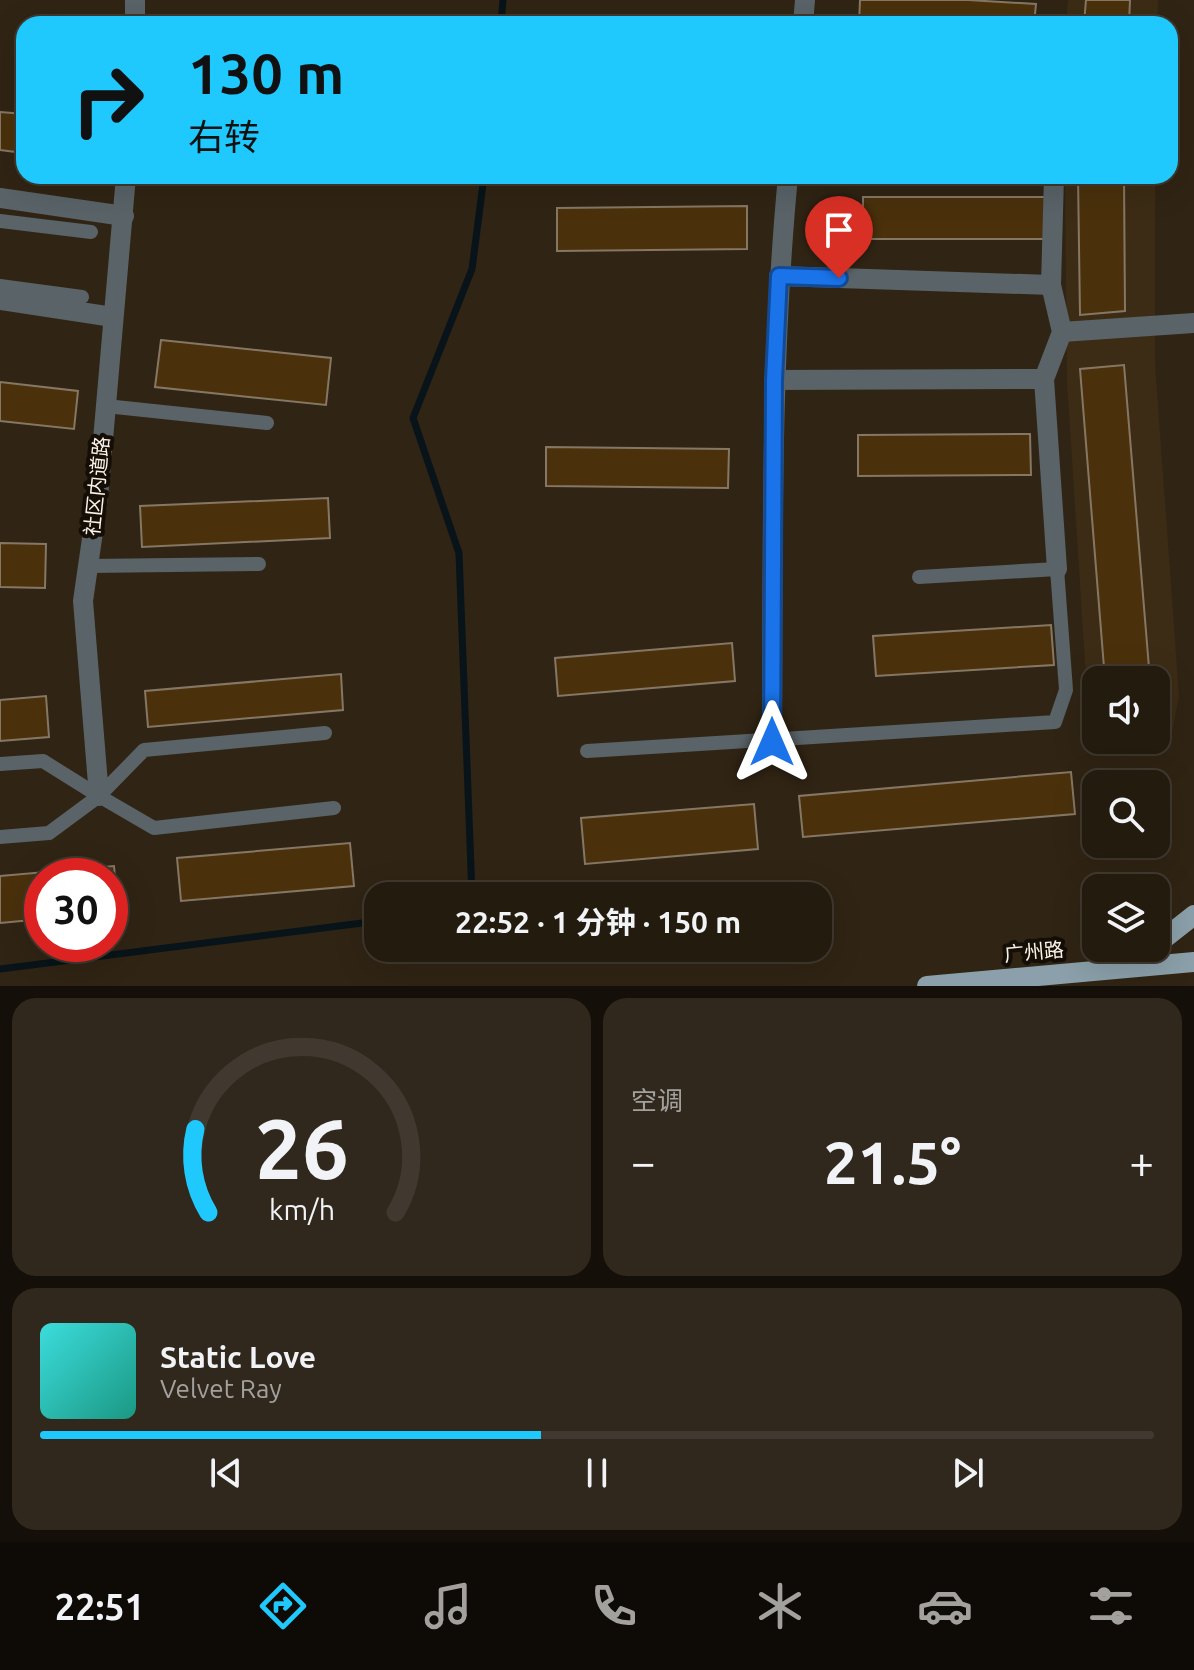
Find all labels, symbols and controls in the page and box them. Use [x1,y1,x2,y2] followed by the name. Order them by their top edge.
[188,42,344,105] text: 130 m
[56,48,160,152] icon: right
[188,116,260,157] text: 右转
[805,196,873,278] pin
[817,208,861,252] icon: arrive
[80,435,113,537] street label: 社区内道路
[1082,666,1170,962] map controls
[1082,666,1170,754] button: sound
[730,700,814,784] position arrow
[1082,770,1170,858] button: search
[24,858,128,962] speed limit sign: 30
[1082,874,1170,962] button: layers
[455,905,741,939] text: 22:52 · 1 分钟 · 150 m
[1003,937,1065,966] street label: 广州路
[631,1086,683,1115] text: 空调
[255,1101,348,1195] text: 26
[824,1128,961,1195] text: 21.5°
[631,1137,656,1186] text: −
[1129,1137,1154,1186] text: +
[269,1193,335,1225] text: km/h
[160,1340,316,1374] text: Static Love
[160,1374,282,1403] text: Velvet Ray
[204,1451,248,1495] icon: previous
[575,1451,619,1495] icon: pause
[946,1451,990,1495] icon: next
[255,1578,311,1634] icon: directions
[420,1578,476,1634] icon: music
[586,1578,642,1634] icon: phone
[752,1578,808,1634] icon: climate
[917,1578,973,1634] icon: car
[1083,1578,1139,1634] icon: filters
[55,1586,145,1627] text: 22:51

